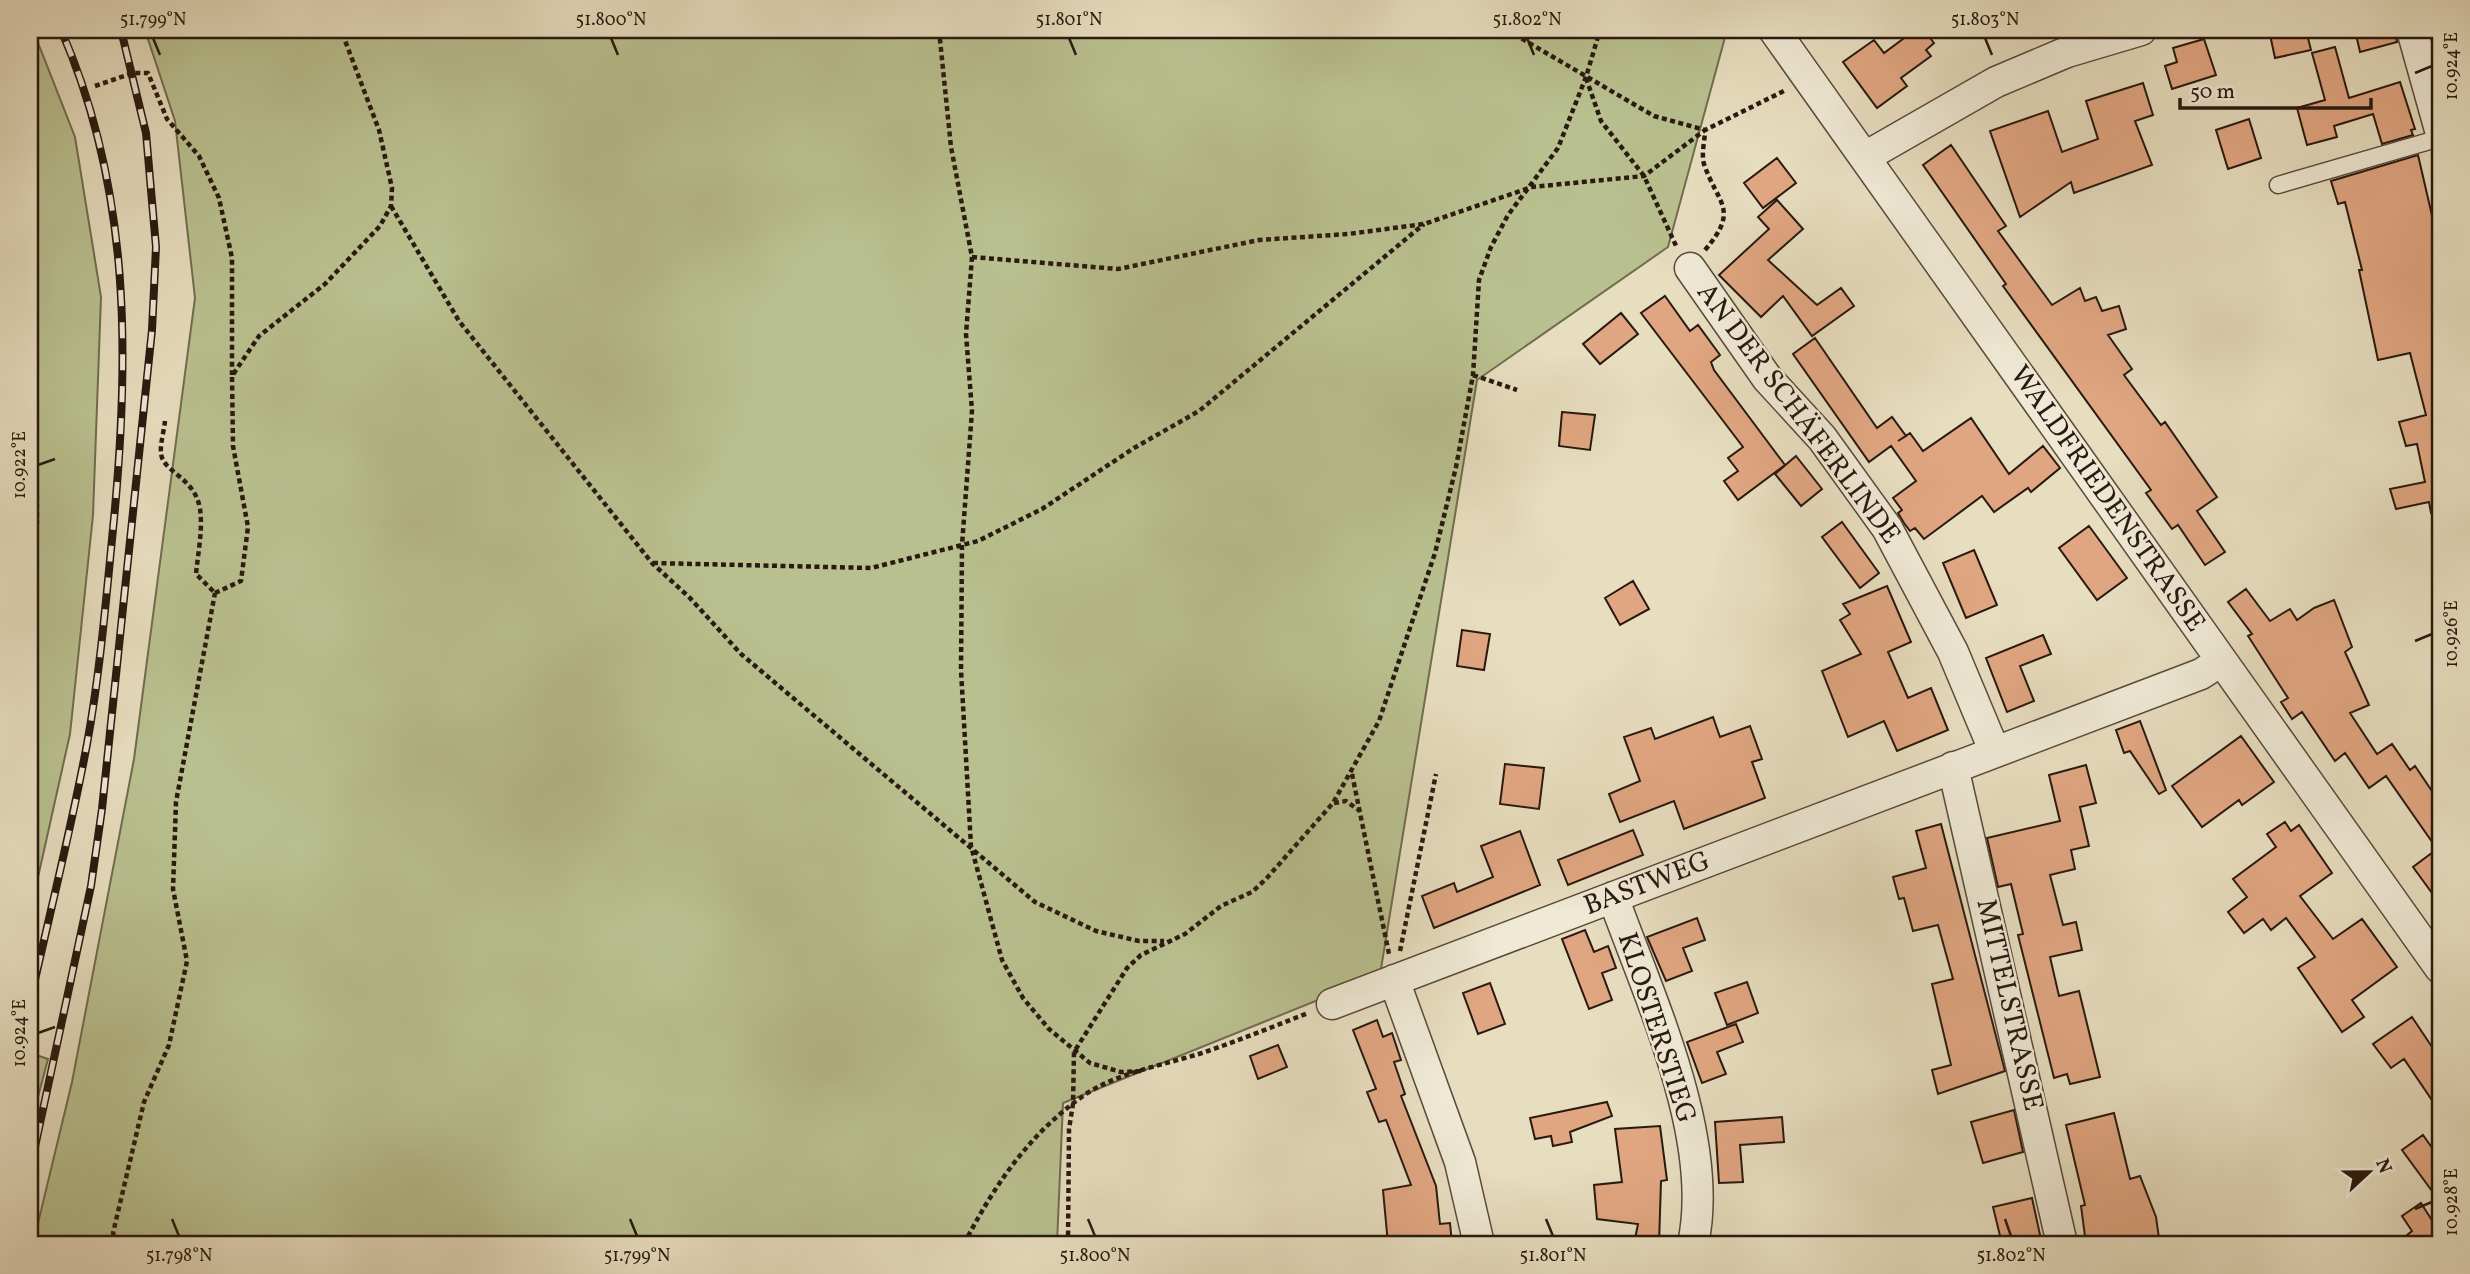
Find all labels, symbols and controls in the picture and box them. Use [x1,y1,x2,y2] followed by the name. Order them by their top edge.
[120,8,186,33] text: 51.799°N
[576,8,646,33] text: 51.800°N
[1036,8,1102,33] text: 51.801°N
[1492,8,1562,33] text: 51.802°N
[1951,8,2019,33] text: 51.803°N
[2440,32,2465,100] text: 10.924°E
[2180,66,2370,110] scale bar
[2190,78,2235,107] text: 50 m
[1687,275,1909,553] street label: AN DER SCHÄFERLINDE
[2000,358,2214,640] street label: WALDFRIEDENSTRASSE
[8,431,33,499] text: 10.922°E
[2440,600,2465,668] text: 10.926°E
[1578,842,1716,926] street label: BASTWEG
[1966,895,2052,1115] street label: MITTELSTRASSE
[1607,928,1705,1128] street label: KLOSTERSTIEG
[8,999,33,1067] text: 10.924°E
[2334,1138,2404,1208] north arrow
[2368,1155,2398,1178] text: N
[2440,1168,2465,1236] text: 10.928°E
[146,1244,212,1269] text: 51.798°N
[604,1244,670,1269] text: 51.799°N
[1060,1244,1130,1269] text: 51.800°N
[1520,1244,1586,1269] text: 51.801°N
[1976,1244,2046,1269] text: 51.802°N

